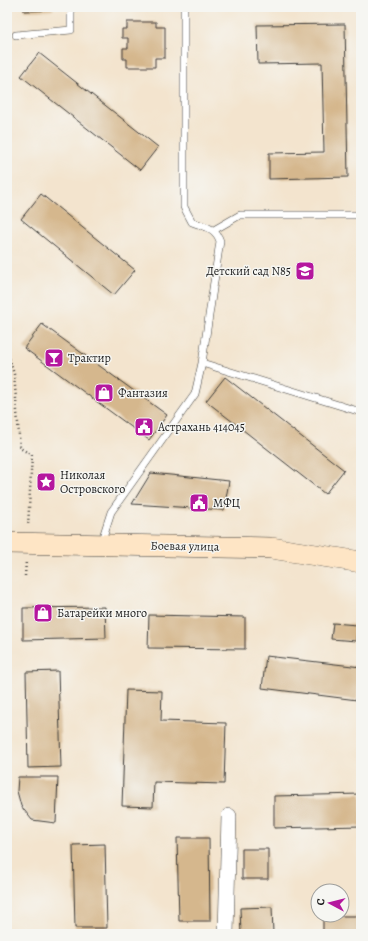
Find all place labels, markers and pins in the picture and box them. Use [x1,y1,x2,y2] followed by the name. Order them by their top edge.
[294,260,316,282] school or university icon: Детский сад N85
[206,263,291,279] place label: Детский сад N85
[43,347,65,369] bar icon: Трактир
[68,350,111,366] place label: Трактир
[93,382,115,404] shop icon: Фантазия
[118,385,168,401] place label: Фантазия
[133,416,155,438] public building icon: Астрахань 414045
[157,419,245,435] place label: Астрахань 414045
[60,467,125,497] place label: Николая Островского
[35,471,57,493] place icon: Николая Островского
[188,492,210,514] public building icon: МФЦ
[213,495,241,511] place label: МФЦ
[32,602,54,624] shop icon: Батарейки много
[57,605,147,621] place label: Батарейки много

